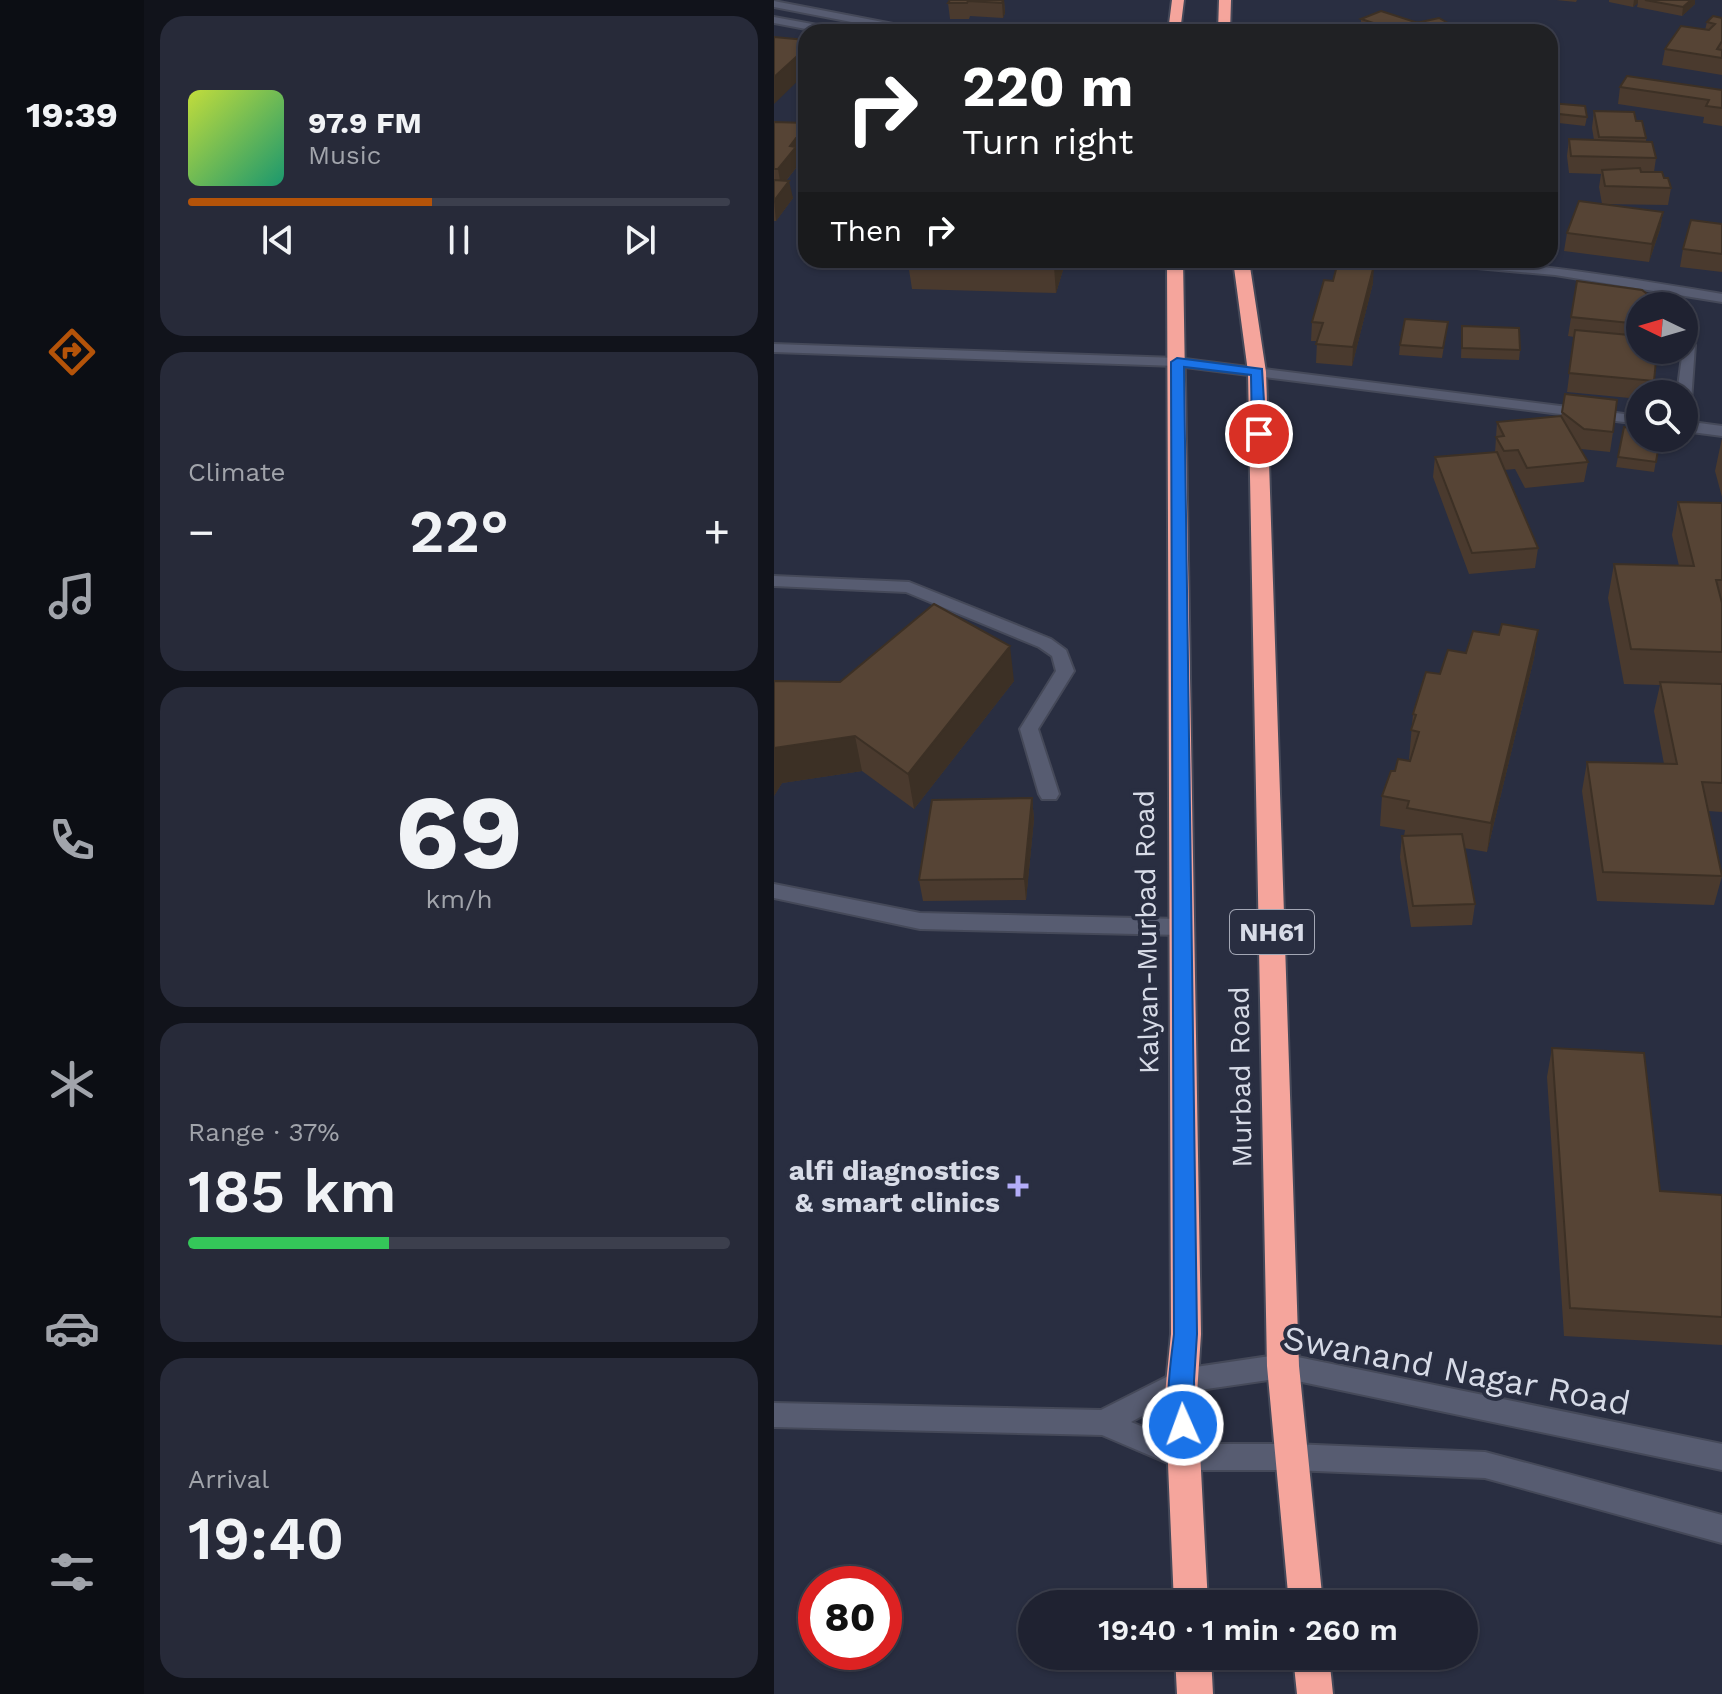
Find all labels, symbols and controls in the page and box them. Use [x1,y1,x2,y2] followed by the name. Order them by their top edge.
[962,54,1134,120] text: 220 m
[830,56,934,160] icon: right
[26,94,118,136] text: 19:39
[308,105,422,140] text: 97.9 FM
[962,121,1133,163] text: Turn right
[308,140,381,170] text: Music
[918,208,962,252] icon: right
[830,213,902,248] text: Then
[256,218,300,262] icon: previous
[437,218,481,262] icon: pause
[618,218,662,262] icon: next
[1626,292,1698,364] north arrow
[1626,292,1698,452] map controls
[44,324,100,380] icon: directions
[1626,380,1698,452] button: search
[1225,400,1293,468] pin
[1237,412,1281,456] icon: arrive
[188,457,286,487] text: Climate
[409,496,509,567] text: 22°
[188,506,215,558] text: −
[703,506,730,558] text: +
[44,568,100,624] icon: music
[395,771,523,893] text: 69
[1128,789,1165,1074] street label: Kalyan-Murbad Road
[44,812,100,868] icon: phone
[426,884,492,914] text: km/h
[1230,910,1314,954] road number: NH61
[1222,986,1259,1168] street label: Murbad Road
[44,1056,100,1112] icon: climate
[188,1117,340,1147] text: Range · 37%
[789,1154,1000,1219] place label: alfi diagnostics & smart clinics
[188,1156,396,1227] text: 185 km
[1007,1175,1029,1197] marker: alfi diagnostics & smart clinics
[44,1300,100,1356] icon: car
[1280,1317,1634,1423] street label: Swanand Nagar Road
[1141,1383,1225,1467] position arrow
[188,1464,269,1494] text: Arrival
[188,1503,344,1574] text: 19:40
[44,1544,100,1600] icon: filters
[798,1566,902,1670] speed limit sign: 80
[1098,1612,1398,1647] text: 19:40 · 1 min · 260 m

